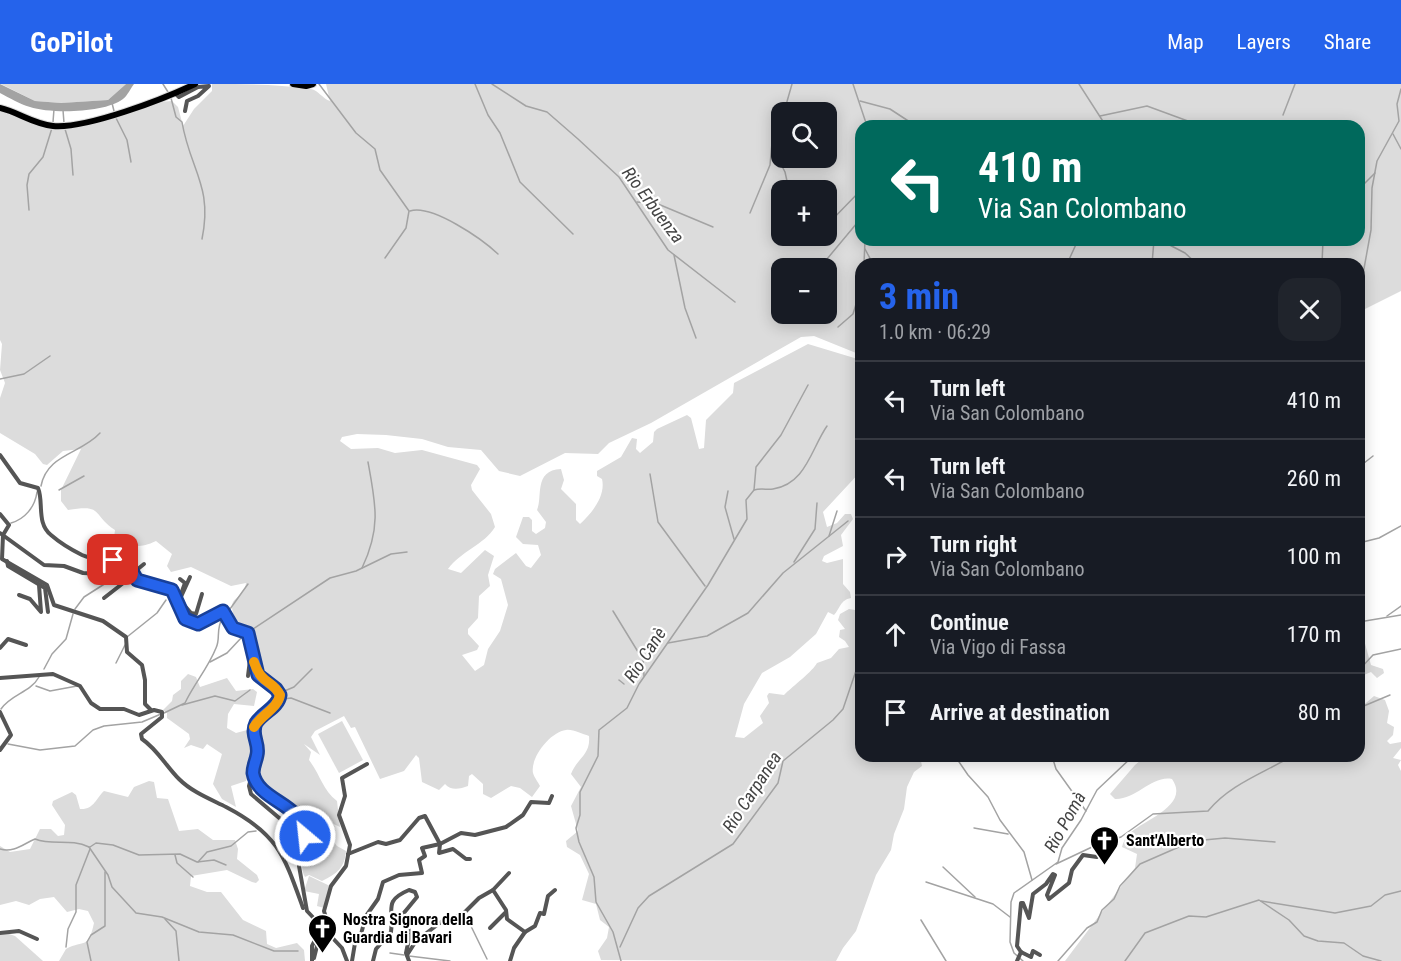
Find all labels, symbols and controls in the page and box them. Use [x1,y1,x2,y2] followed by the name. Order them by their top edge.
[30,26,113,59] text: GoPilot
[1167,30,1204,54] text: Map
[1237,30,1291,54] text: Layers
[1324,30,1371,54] text: Share
[771,102,837,324] map controls
[771,102,837,168] button: search
[978,143,1083,192] text: 410 m
[879,144,957,222] icon: left
[618,163,689,247] water label: Rio Erbuenza
[771,180,837,246] button: +
[978,193,1187,225] text: Via San Colombano
[771,258,837,324] button: −
[879,276,959,318] text: 3 min
[1278,278,1341,341] button: close
[879,320,991,344] text: 1.0 km · 06:29
[930,376,1005,401] text: Turn left
[879,384,912,417] icon: left
[1287,388,1341,413] text: 410 m
[930,401,1084,425] text: Via San Colombano
[930,454,1005,479] text: Turn left
[879,462,912,495] icon: left
[1287,466,1341,491] text: 260 m
[930,479,1084,503] text: Via San Colombano
[930,532,1017,557] text: Turn right
[87,534,138,585] pin
[879,540,912,573] icon: right
[96,543,129,576] icon: arrive
[1287,544,1341,569] text: 100 m
[930,557,1084,581] text: Via San Colombano
[930,610,1009,635] text: Continue
[879,618,912,651] icon: ahead
[1287,622,1341,647] text: 170 m
[619,623,670,686] water label: Rio Canè
[930,635,1066,659] text: Via Vigo di Fassa
[879,696,912,729] icon: arrive
[930,700,1110,725] text: Arrive at destination
[1298,700,1341,725] text: 80 m
[718,748,785,836] water label: Rio Carpanea
[1039,788,1090,856] water label: Rio Pomà
[273,804,337,868] position arrow
[1089,824,1121,866] church icon: Sant'Alberto
[1126,831,1204,850] place label: Sant'Alberto
[343,910,474,947] place label: Nostra Signora della Guardia di Bavari
[306,912,338,954] church icon: Nostra Signora della Guardia di Bavari

